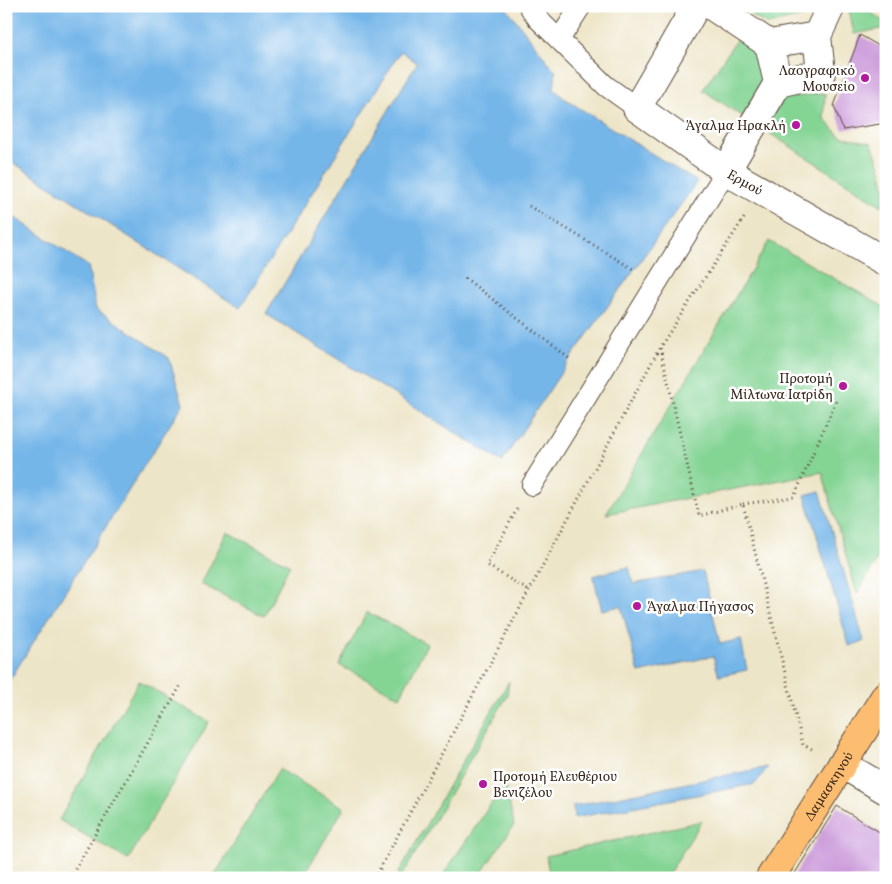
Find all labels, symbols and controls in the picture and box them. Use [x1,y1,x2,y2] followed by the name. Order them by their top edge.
[779,62,855,97] place label: Λαογραφικό Μουσείο
[859,72,871,84] marker: Λαογραφικό Μουσείο
[686,117,786,136] place label: Άγαλμα Ηρακλή
[790,119,802,131] marker: Άγαλμα Ηρακλή
[723,166,766,201] street label: Ερμού
[730,370,833,405] place label: Προτομή Μίλτωνα Ιατρίδη
[837,380,849,392] marker: Προτομή Μίλτωνα Ιατρίδη
[647,598,754,617] place label: Άγαλμα Πήγασος
[631,600,643,612] marker: Άγαλμα Πήγασος
[801,748,859,825] street label: Δαμασκηνού
[493,768,617,803] place label: Προτομή Ελευθέριου Βενιζέλου
[477,778,489,790] marker: Προτομή Ελευθέριου Βενιζέλου

